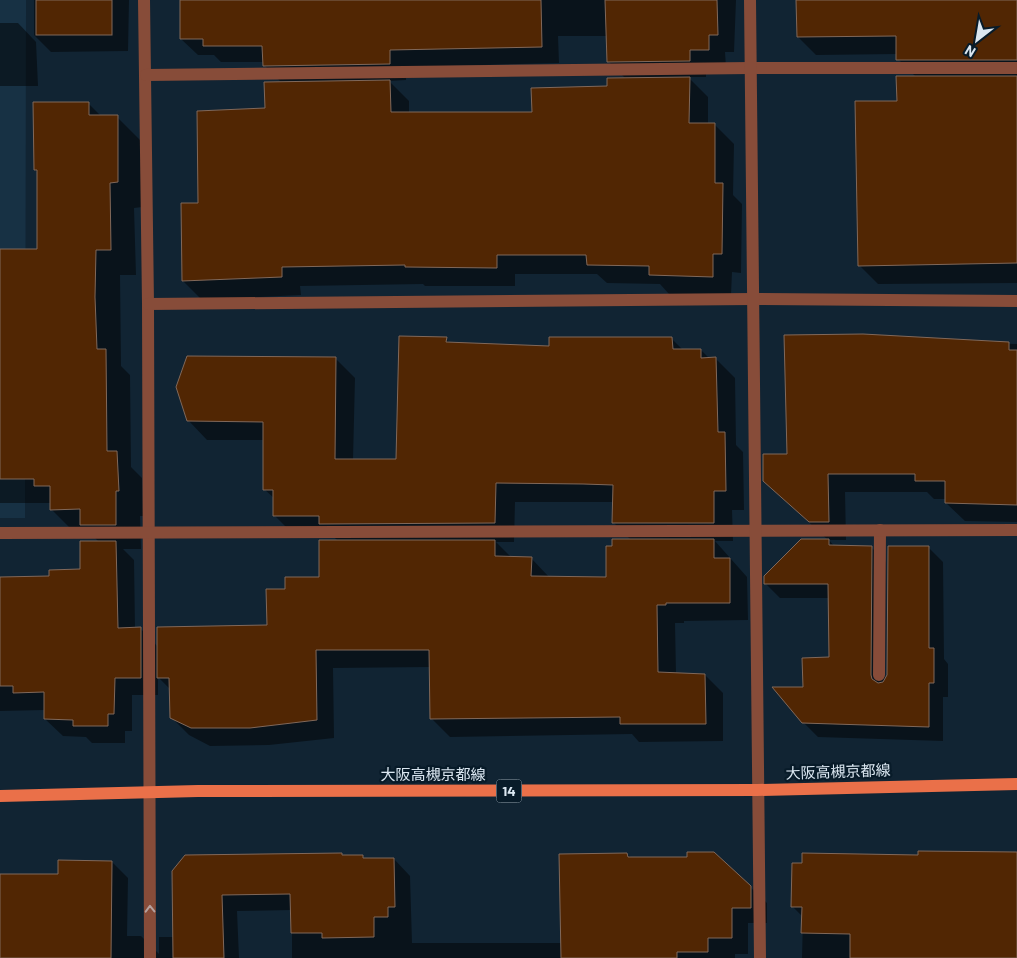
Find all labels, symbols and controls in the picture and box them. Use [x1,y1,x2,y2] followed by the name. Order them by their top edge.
[952,15,1002,65] north arrow
[962,42,978,61] text: N
[785,760,891,782] street label: 大阪高槻京都線
[380,765,486,783] street label: 大阪高槻京都線
[496,779,522,802] road number: 14
[144,905,155,913] one-way arrow

